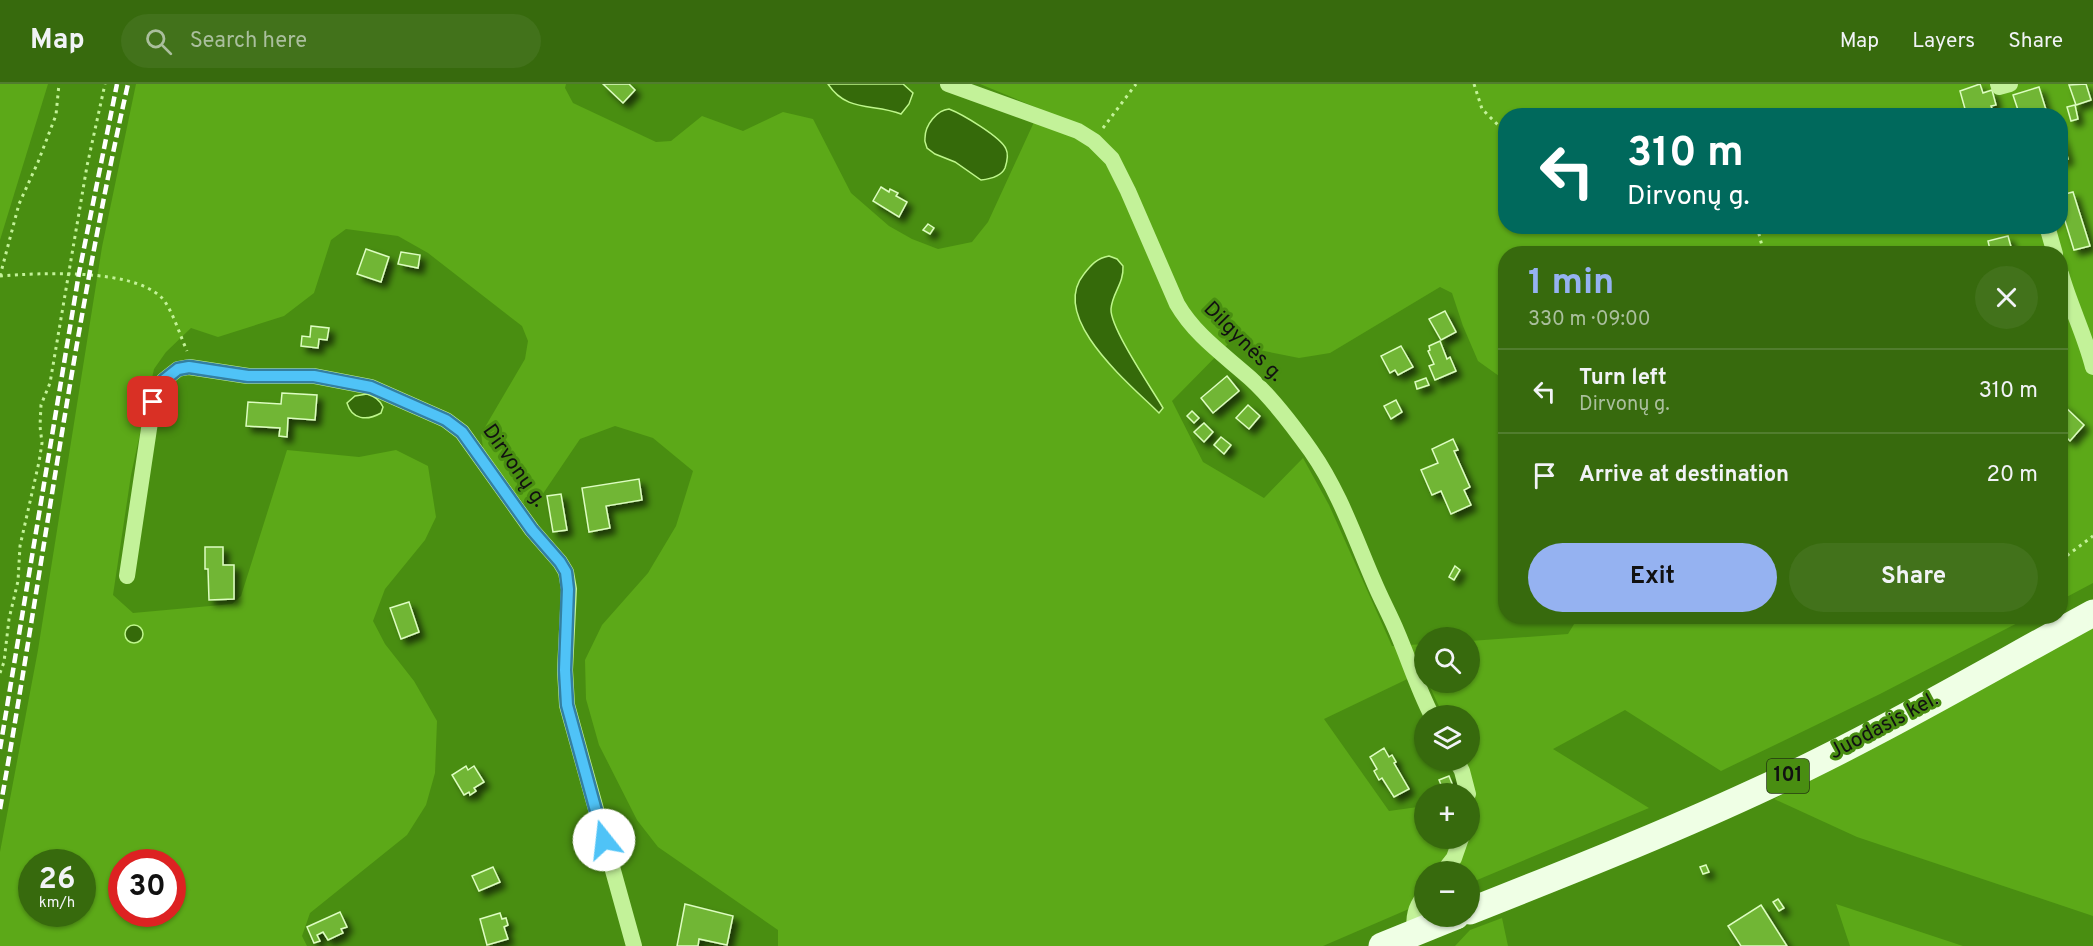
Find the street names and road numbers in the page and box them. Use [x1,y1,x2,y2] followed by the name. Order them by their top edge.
[1197,296,1289,388] street label: Dilgynės g.
[476,419,552,513] street label: Dirvonų g.
[1825,686,1943,766] street label: Juodasis kel.
[1767,759,1809,793] road number: 101

